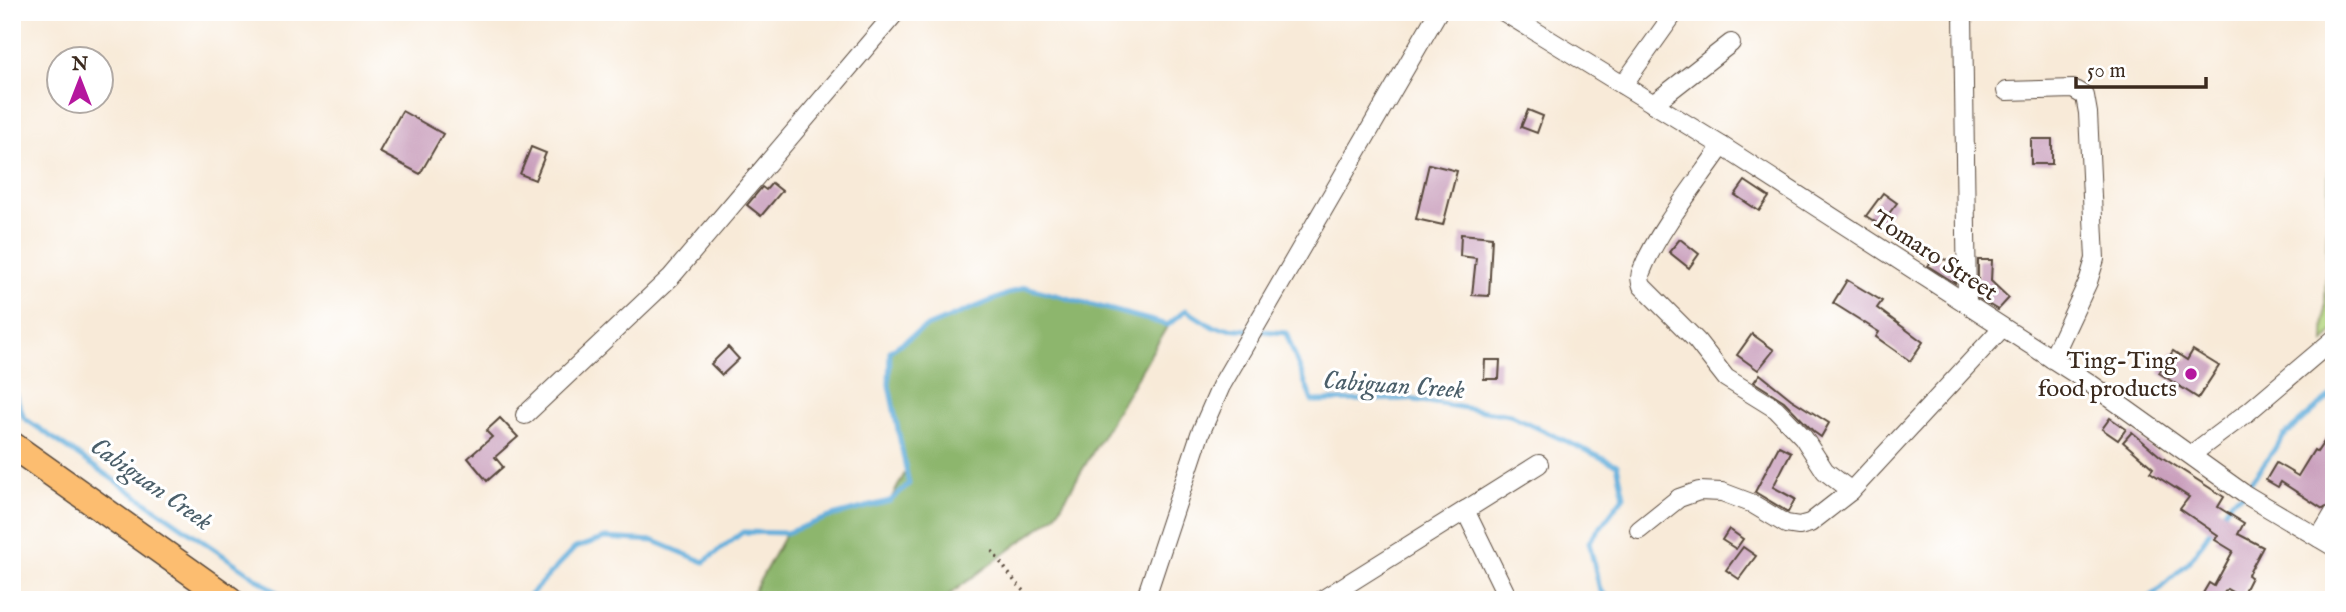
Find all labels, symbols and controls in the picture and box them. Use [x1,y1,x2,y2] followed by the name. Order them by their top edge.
[46,46,116,116] north arrow
[2076,46,2206,90] scale bar
[71,53,89,77] text: N
[2087,58,2126,85] text: 50 m
[1865,204,2003,308] street label: Tomaro Street
[2038,346,2178,405] place label: Ting-Ting food products
[1322,364,1466,408] water label: Cabiguan Creek
[2183,366,2199,382] marker: Ting-Ting food products
[83,430,219,540] water label: Cabiguan Creek

